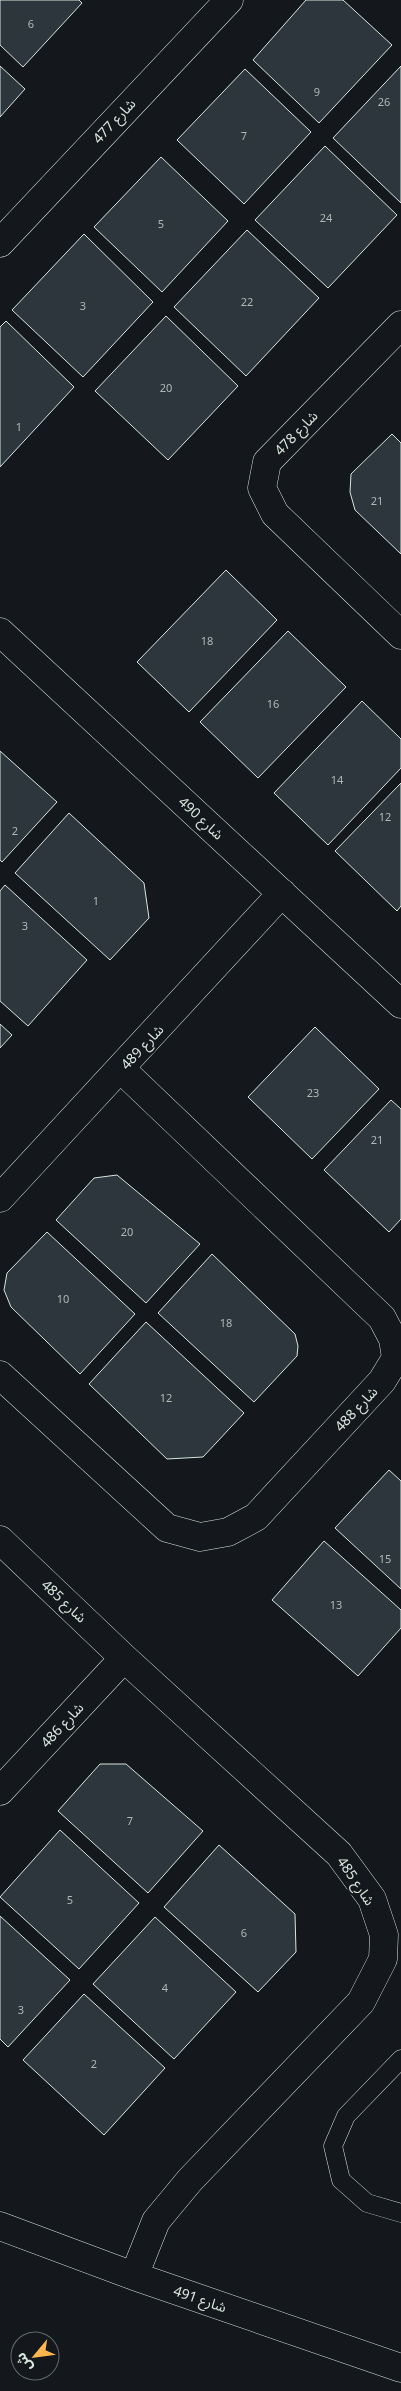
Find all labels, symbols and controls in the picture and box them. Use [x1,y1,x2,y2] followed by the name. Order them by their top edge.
[28,16,34,31] house number: 6
[314,84,320,99] house number: 9
[88,94,141,149] street label: شارع 477
[378,94,390,109] house number: 26
[241,128,247,143] house number: 7
[320,210,333,225] house number: 24
[158,216,164,231] house number: 5
[241,294,253,309] house number: 22
[80,298,86,313] house number: 3
[160,380,172,395] house number: 20
[270,406,323,460] street label: شارع 478
[16,419,22,434] house number: 1
[371,493,383,508] house number: 21
[201,633,213,648] house number: 18
[267,696,279,711] house number: 16
[331,772,344,787] house number: 14
[173,792,228,845] street label: شارع 490
[379,809,391,824] house number: 12
[12,823,18,838] house number: 2
[93,893,99,908] house number: 1
[22,918,28,933] house number: 3
[116,1020,169,1075] street label: شارع 489
[307,1085,319,1100] house number: 23
[371,1132,383,1147] house number: 21
[121,1224,133,1239] house number: 20
[57,1291,69,1306] house number: 10
[220,1315,232,1330] house number: 18
[330,1382,383,1437] street label: شارع 488
[160,1390,172,1405] house number: 12
[379,1551,391,1566] house number: 15
[36,1575,91,1628] street label: شارع 485
[330,1597,342,1612] house number: 13
[36,1698,89,1753] street label: شارع 486
[127,1813,133,1828] house number: 7
[332,1853,380,1910] street label: شارع 485
[67,1892,73,1907] house number: 5
[241,1925,247,1940] house number: 6
[162,1980,169,1995] house number: 4
[18,2002,24,2017] house number: 3
[91,2056,97,2071] house number: 2
[170,2281,229,2318] street label: شارع 491
[10,2331,60,2381] north arrow
[10,2350,36,2376] text: ش

